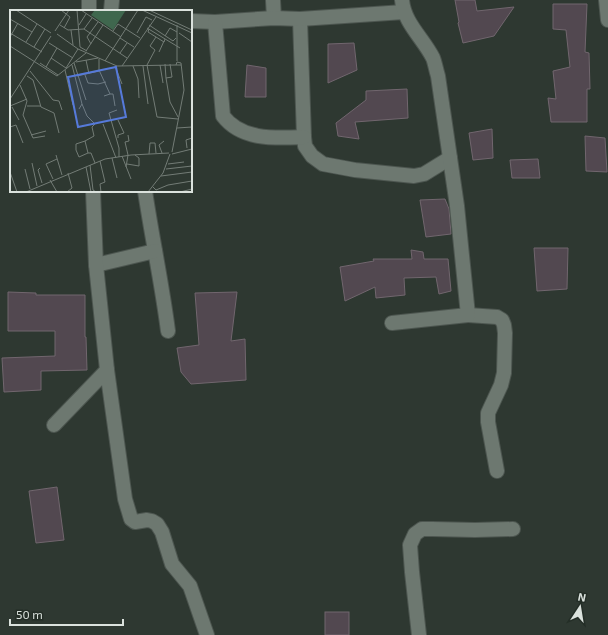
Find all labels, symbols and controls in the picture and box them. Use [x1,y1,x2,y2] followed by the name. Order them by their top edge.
[10,10,192,192] inset map
[560,587,600,627] north arrow
[577,590,587,604] text: N
[10,601,123,627] scale bar
[16,607,43,621] text: 50 m

